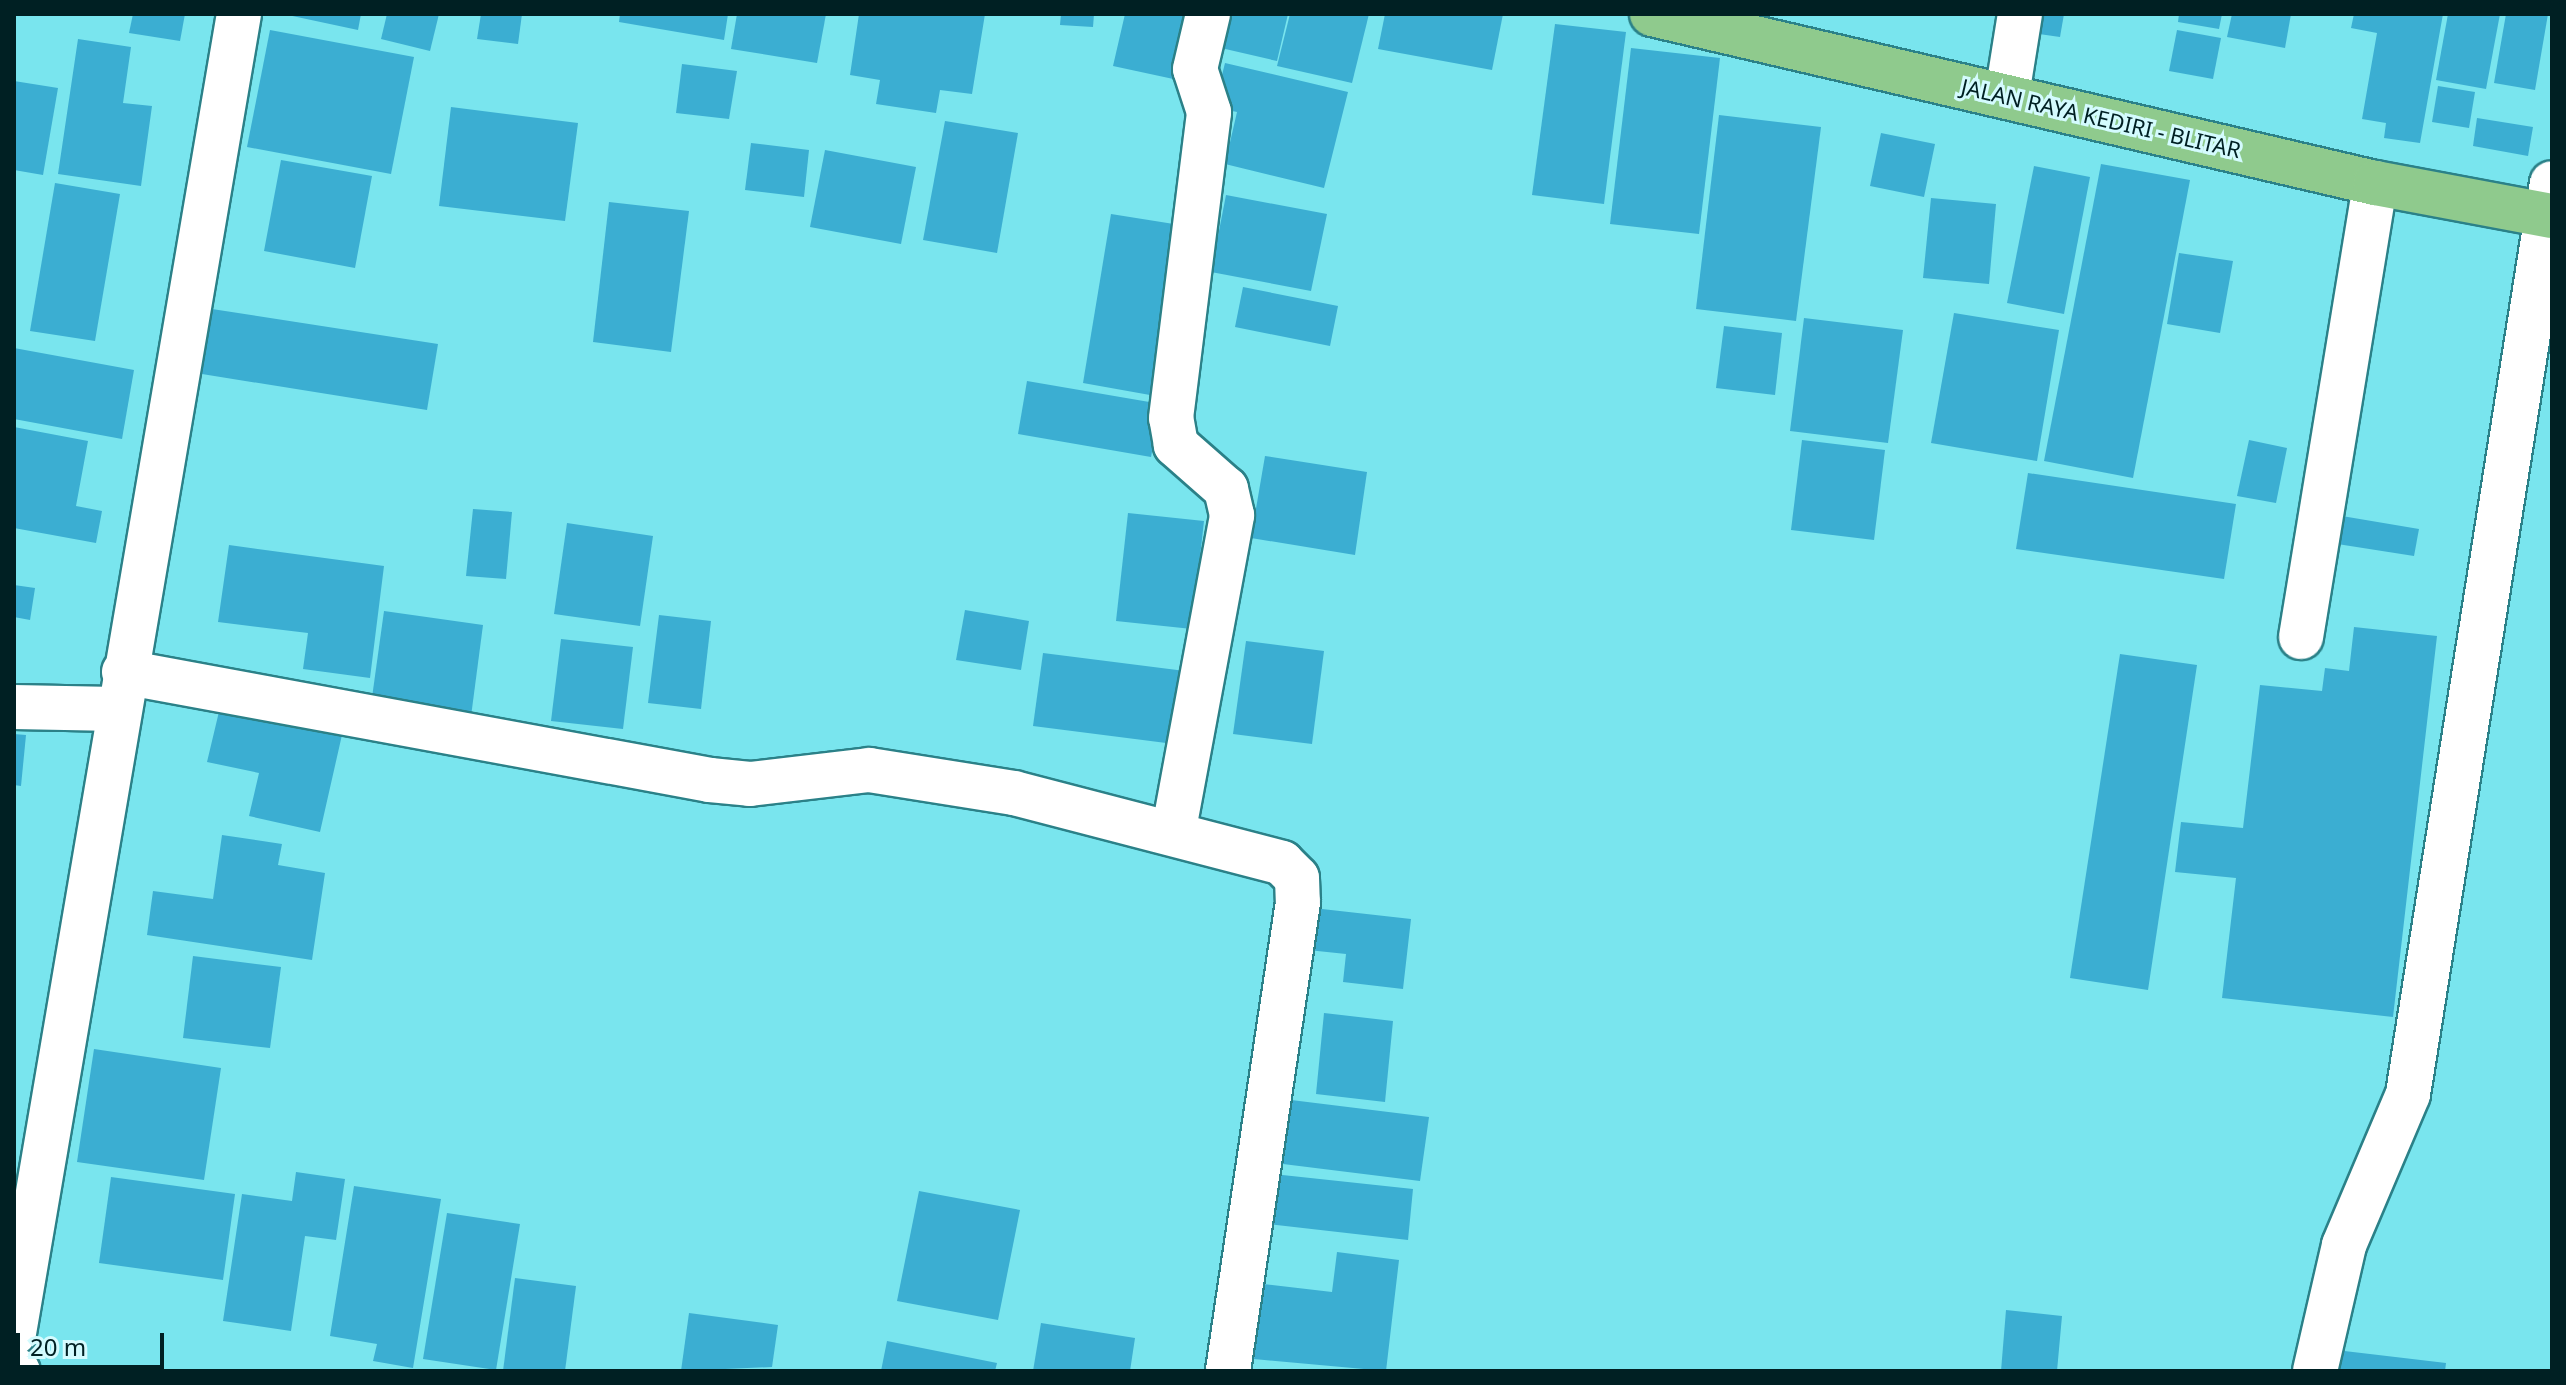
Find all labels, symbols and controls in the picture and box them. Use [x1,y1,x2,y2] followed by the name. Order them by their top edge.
[1959,73,2243,163] street label: JALAN RAYA KEDIRI - BLITAR
[20,1317,168,1367] scale bar
[30,1330,86,1363] text: 20 m

